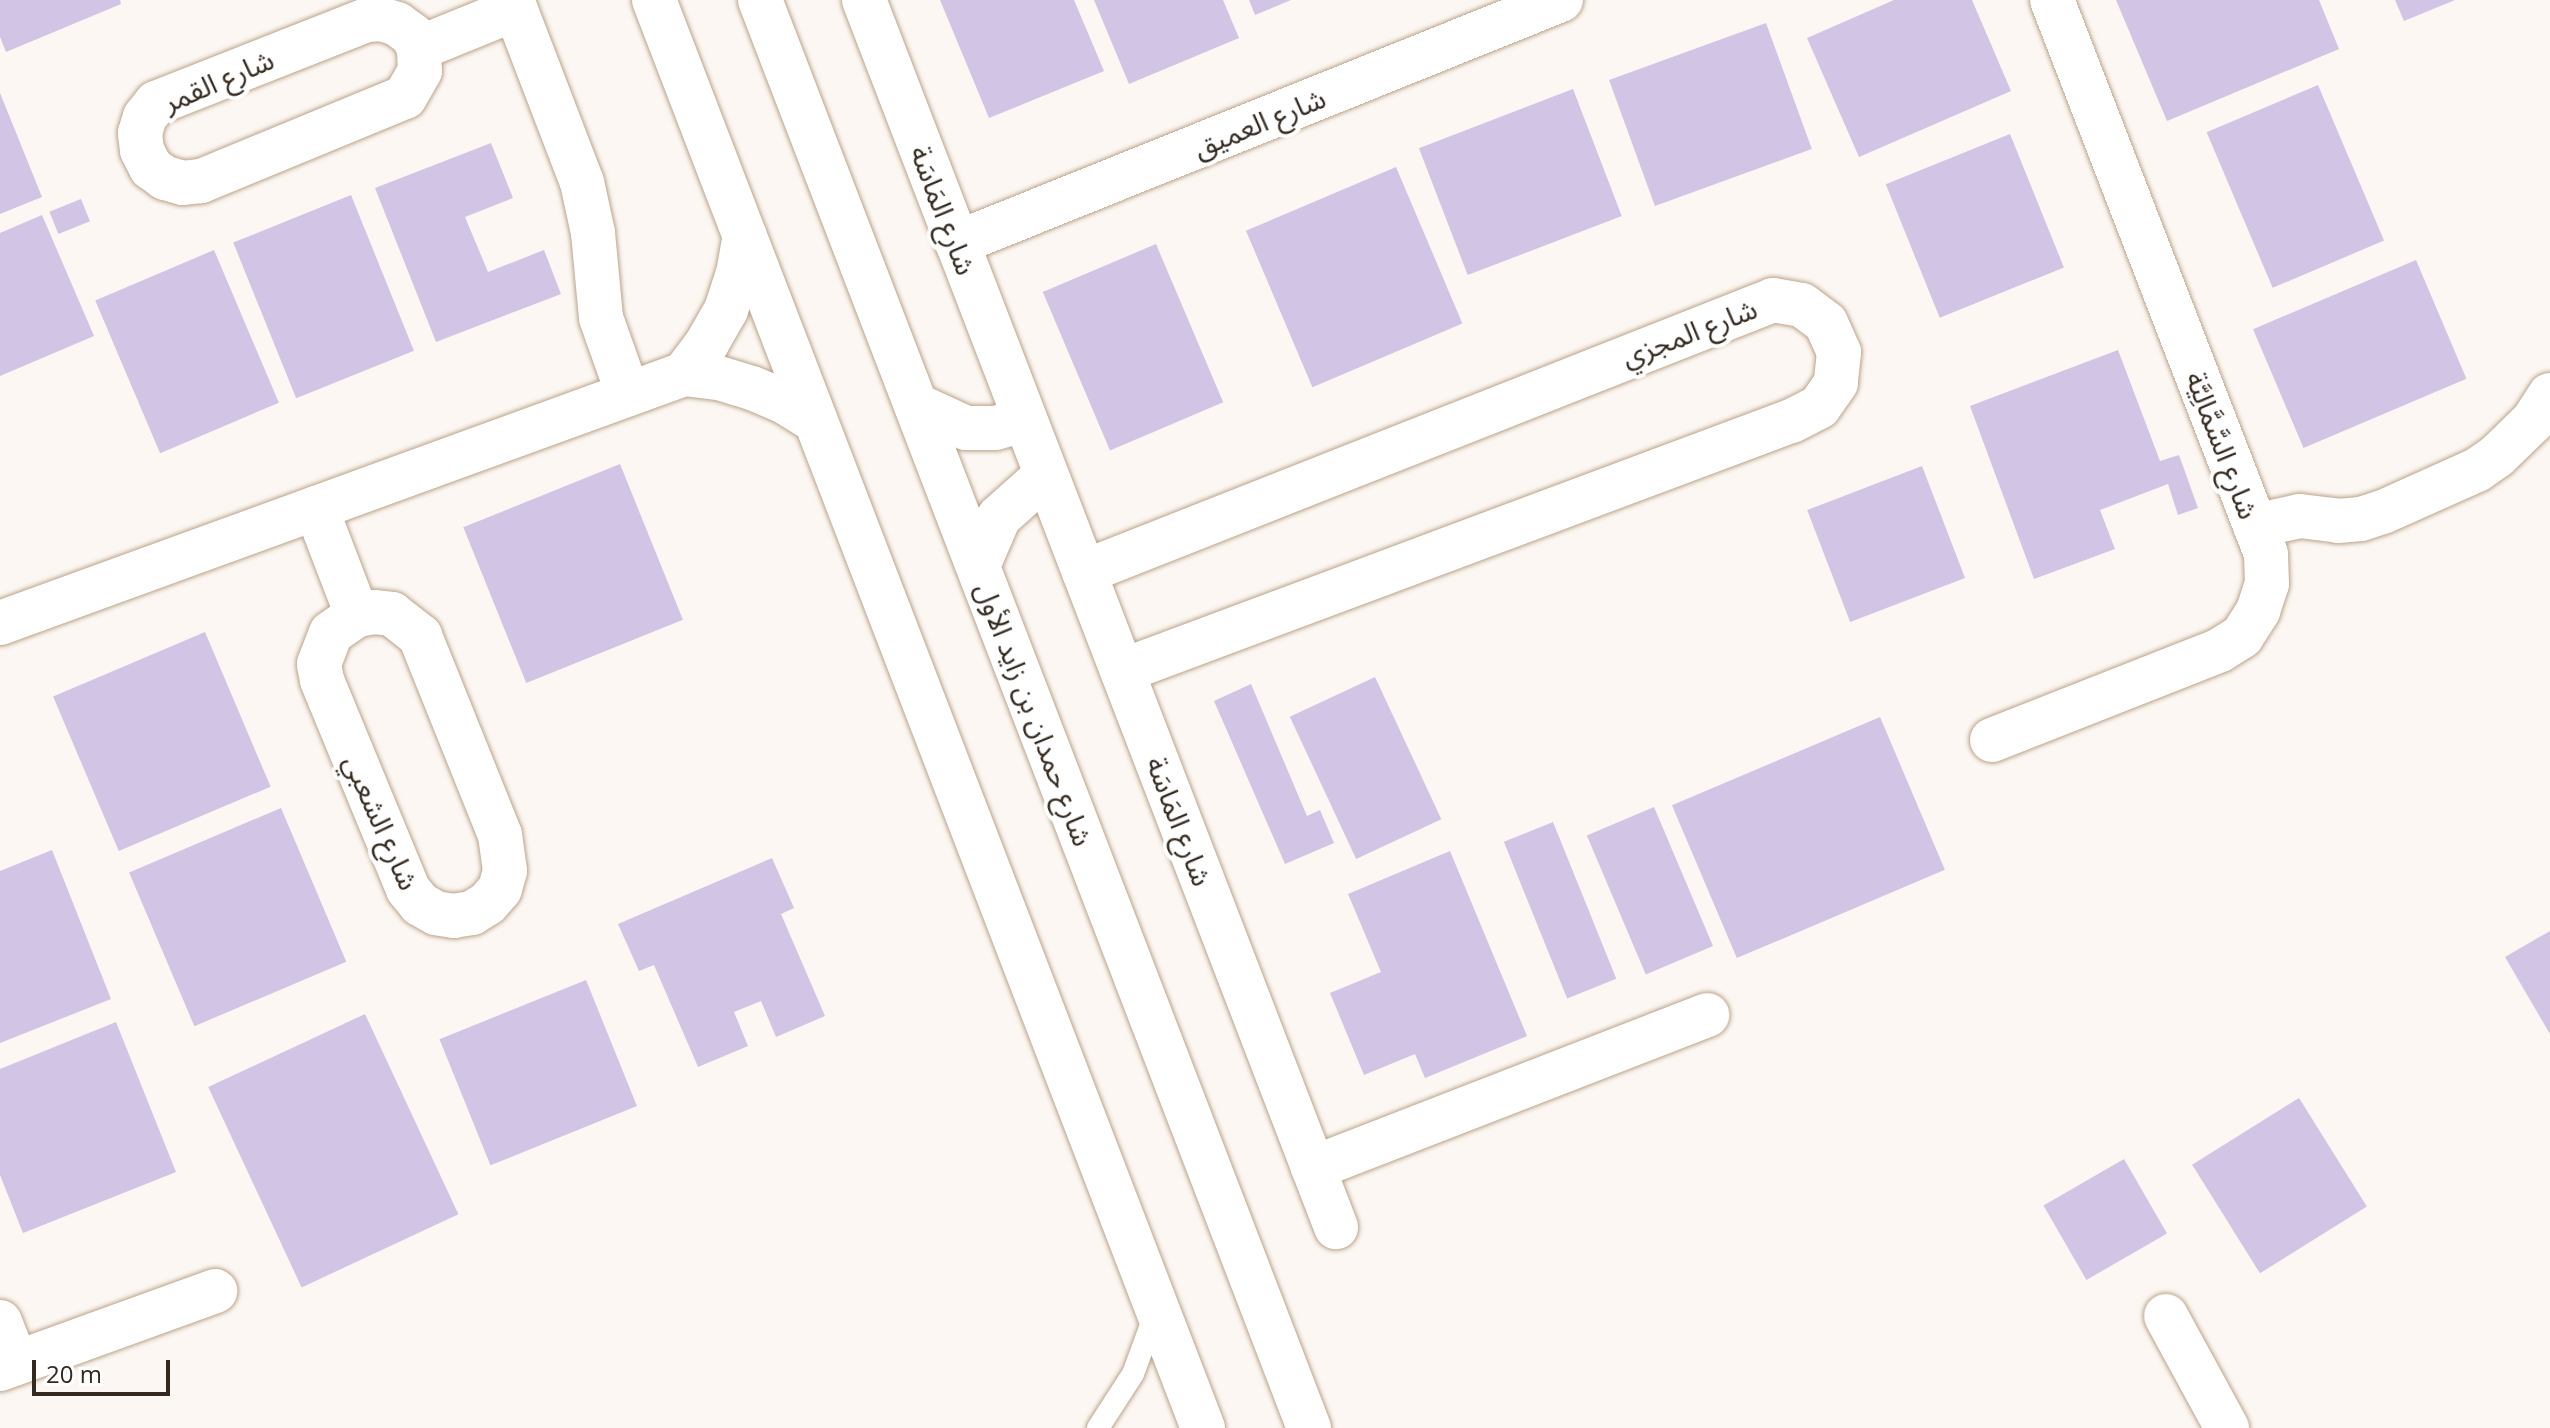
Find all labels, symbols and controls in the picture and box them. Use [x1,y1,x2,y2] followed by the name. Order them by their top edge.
[158,42,278,118] street label: شارع القمر
[1188,80,1330,164] street label: شارع العميق
[904,141,984,279] street label: شارع المَاسَة
[1617,291,1761,373] street label: شارع المجزي
[2179,367,2267,523] street label: شارع السَّمَّالِيَّة
[969,578,1101,850] street label: شارع حمدان بن زايد الأول
[337,749,427,895] street label: شارع الشعبي
[1140,752,1220,890] street label: شارع المَاسَة
[36,1344,174,1394] scale bar
[46,1357,102,1390] text: 20 m

